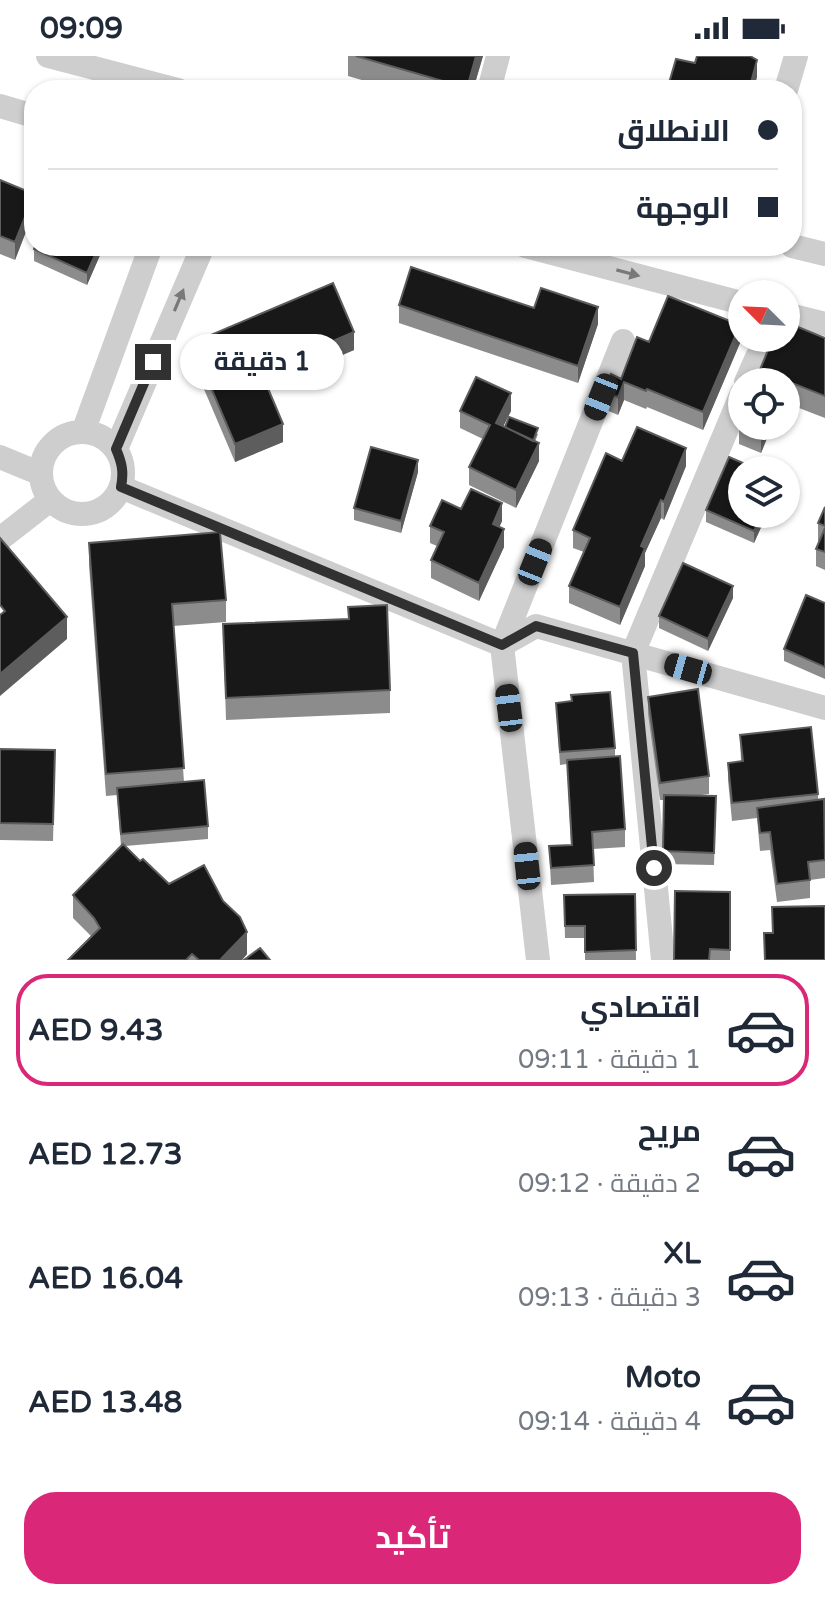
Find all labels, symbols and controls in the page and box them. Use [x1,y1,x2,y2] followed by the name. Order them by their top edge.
[40,10,123,47] text: 09:09
[617,113,730,150] text: الانطلاق
[636,190,730,227] text: الوجهة
[615,267,640,279] one-way arrow
[728,280,800,352] north arrow
[728,280,800,528] map controls
[173,288,186,312] one-way arrow
[181,334,345,390] callout: 1 دقيقة
[135,344,171,380] route end
[214,346,310,377] text: 1 دقيقة
[728,368,800,440] button: locate
[581,370,621,424] car
[728,456,800,528] button: layers
[515,535,555,589] car
[662,651,714,687] car
[494,683,524,733] car
[513,841,541,891] car
[636,850,672,886] route start
[580,989,701,1026] text: اقتصادي
[725,994,797,1066] icon: car
[28,1012,164,1049] text: AED 9.43
[518,1044,701,1075] text: 1 دقيقة · 09:11
[638,1113,701,1150] text: مريح
[725,1118,797,1190] icon: car
[28,1136,183,1173] text: AED 12.73
[518,1168,701,1199] text: 2 دقيقة · 09:12
[664,1235,701,1272] text: XL
[725,1242,797,1314] icon: car
[28,1260,183,1297] text: AED 16.04
[518,1282,701,1313] text: 3 دقيقة · 09:13
[625,1359,701,1396] text: Moto
[725,1366,797,1438] icon: car
[28,1384,182,1421] text: AED 13.48
[518,1406,701,1437] text: 4 دقيقة · 09:14
[24,1492,801,1584] button: تأكيد

